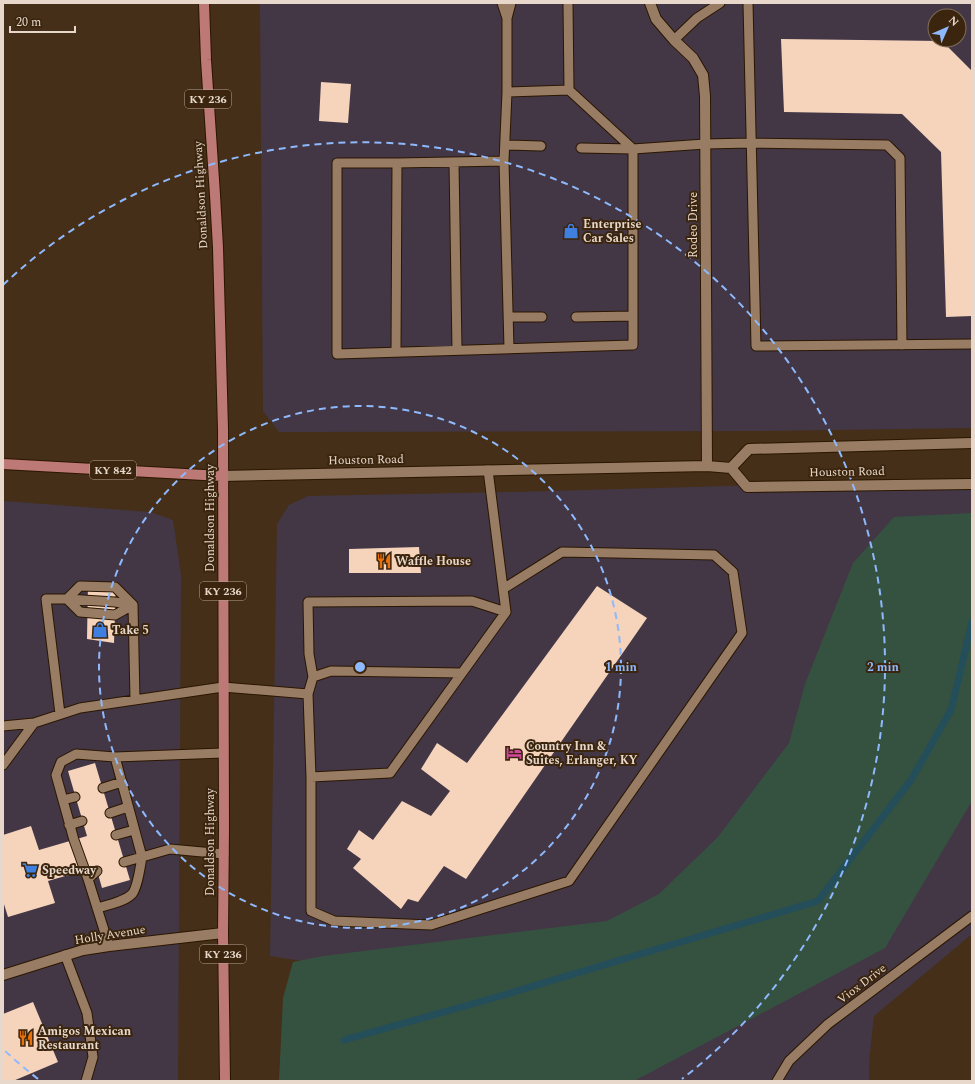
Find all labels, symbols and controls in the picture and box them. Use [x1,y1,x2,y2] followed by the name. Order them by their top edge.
[10,8,75,34] scale bar
[927,8,967,48] north arrow
[945,12,963,30] text: N
[16,13,41,32] text: 20 m
[185,90,231,108] road number: KY 236
[189,139,213,249] street label: Donaldson Highway
[684,192,703,258] street label: Rodeo Drive
[583,215,642,248] place label: Enterprise Car Sales
[562,222,580,240] shop icon: Enterprise Car Sales
[328,450,404,470] street label: Houston Road
[90,461,136,479] road number: KY 842
[809,462,885,482] street label: Houston Road
[201,463,220,572] street label: Donaldson Highway
[375,552,393,570] restaurant icon: Waffle House
[396,552,471,571] place label: Waffle House
[200,582,246,600] road number: KY 236
[91,621,109,639] shop icon: Take 5
[112,621,149,640] place label: Take 5
[605,658,638,677] text: 1 min
[867,658,900,677] text: 2 min
[353,660,367,674] centre of rings
[526,737,638,770] place label: Country Inn & Suites, Erlanger, KY
[505,744,523,762] hotel icon: Country Inn & Suites, Erlanger, KY
[201,787,220,896] street label: Donaldson Highway
[21,861,39,879] supermarket icon: Speedway
[42,861,97,880] place label: Speedway
[73,920,147,950] street label: Holly Avenue
[200,945,246,963] road number: KY 236
[833,959,891,1009] street label: Viox Drive
[38,1022,132,1055] place label: Amigos Mexican Restaurant
[17,1029,35,1047] restaurant icon: Amigos Mexican Restaurant

